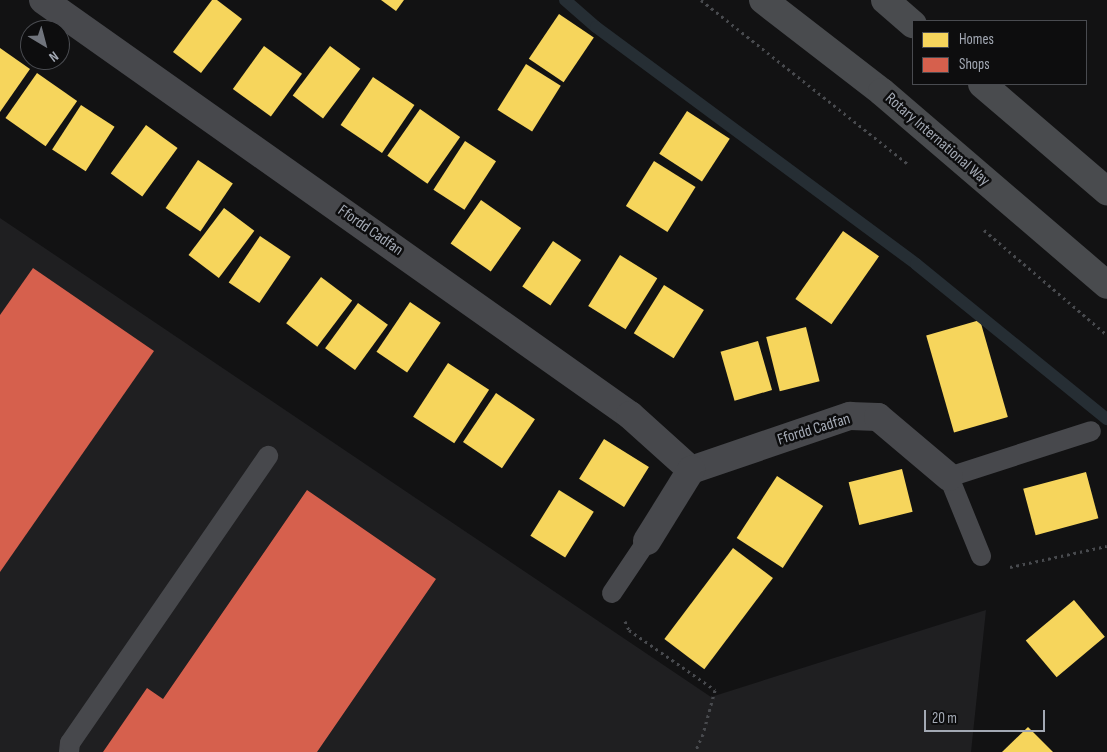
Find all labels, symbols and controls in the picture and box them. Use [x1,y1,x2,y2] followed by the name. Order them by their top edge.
[20,20,70,70] north arrow
[912,20,1087,85] legend
[959,30,994,49] text: Homes
[46,48,62,66] text: N
[959,55,990,74] text: Shops
[881,89,993,191] street label: Rotary International Way
[334,202,406,260] street label: Ffordd Cadfan
[775,410,853,450] street label: Ffordd Cadfan
[927,700,1048,732] scale bar
[932,709,957,728] text: 20 m

